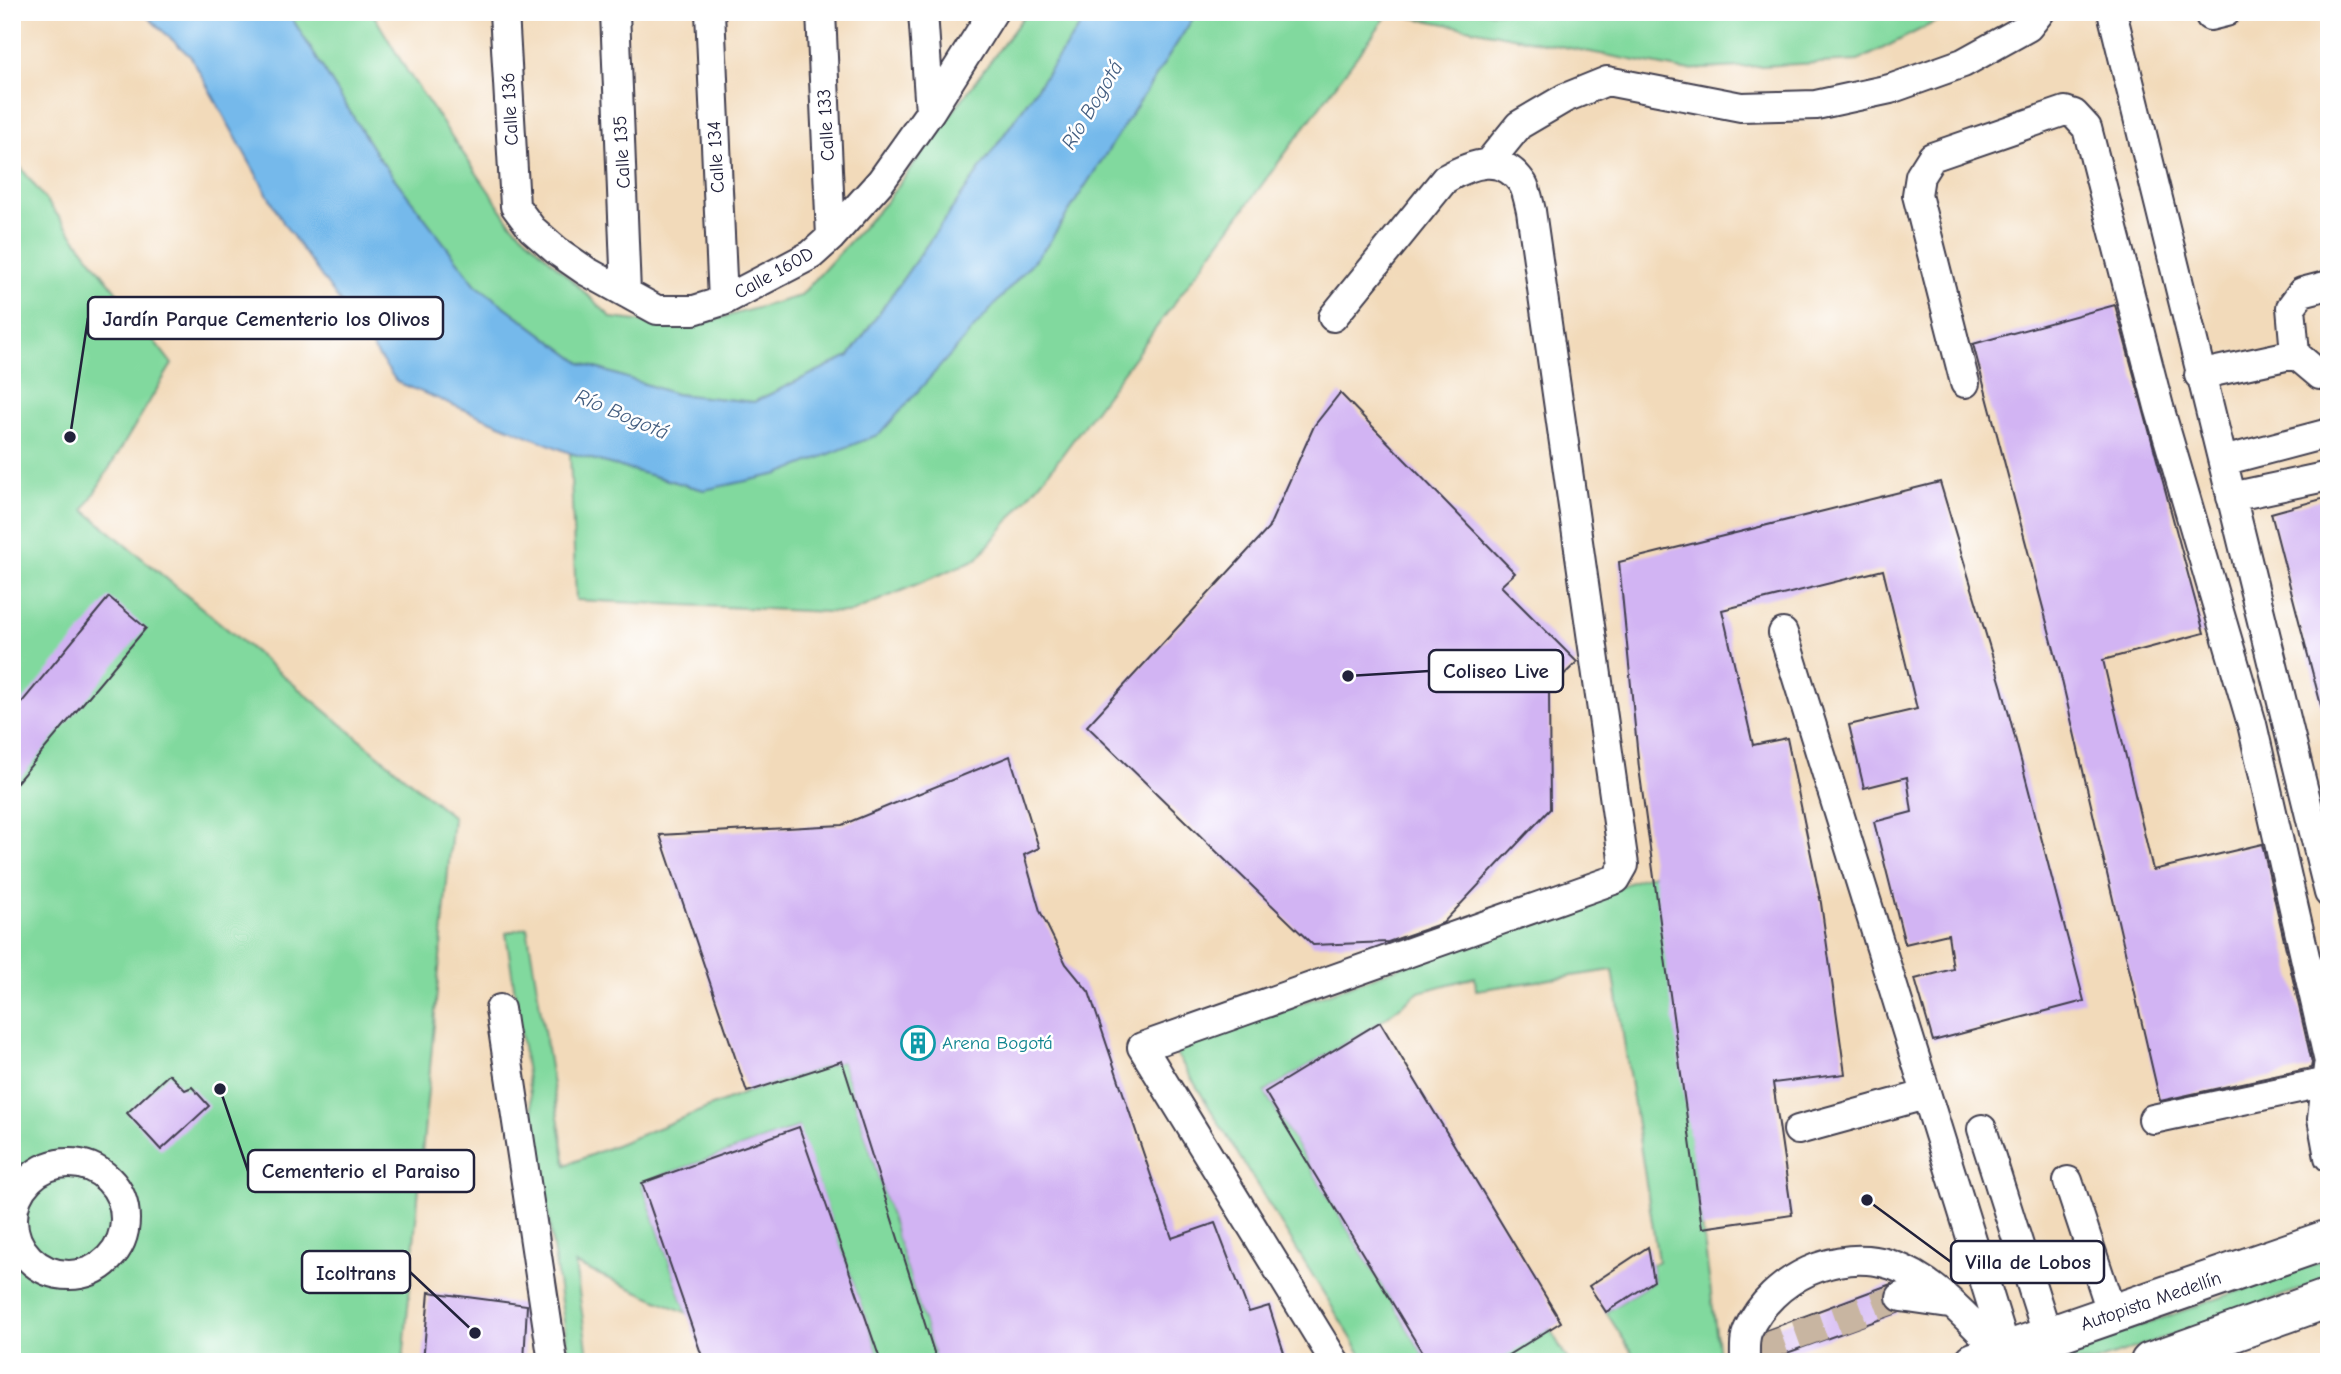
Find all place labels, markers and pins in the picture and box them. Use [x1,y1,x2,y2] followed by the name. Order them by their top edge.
[88,297,443,339] callout: Jardín Parque Cementerio los Olivos
[1429,650,1563,692] callout: Coliseo Live
[899,1024,937,1062] building icon: Arena Bogotá
[942,1032,1053,1054] place label: Arena Bogotá
[248,1150,474,1192] callout: Cementerio el Paraiso
[1951,1241,2104,1283] callout: Villa de Lobos
[302,1251,410,1293] callout: Icoltrans

